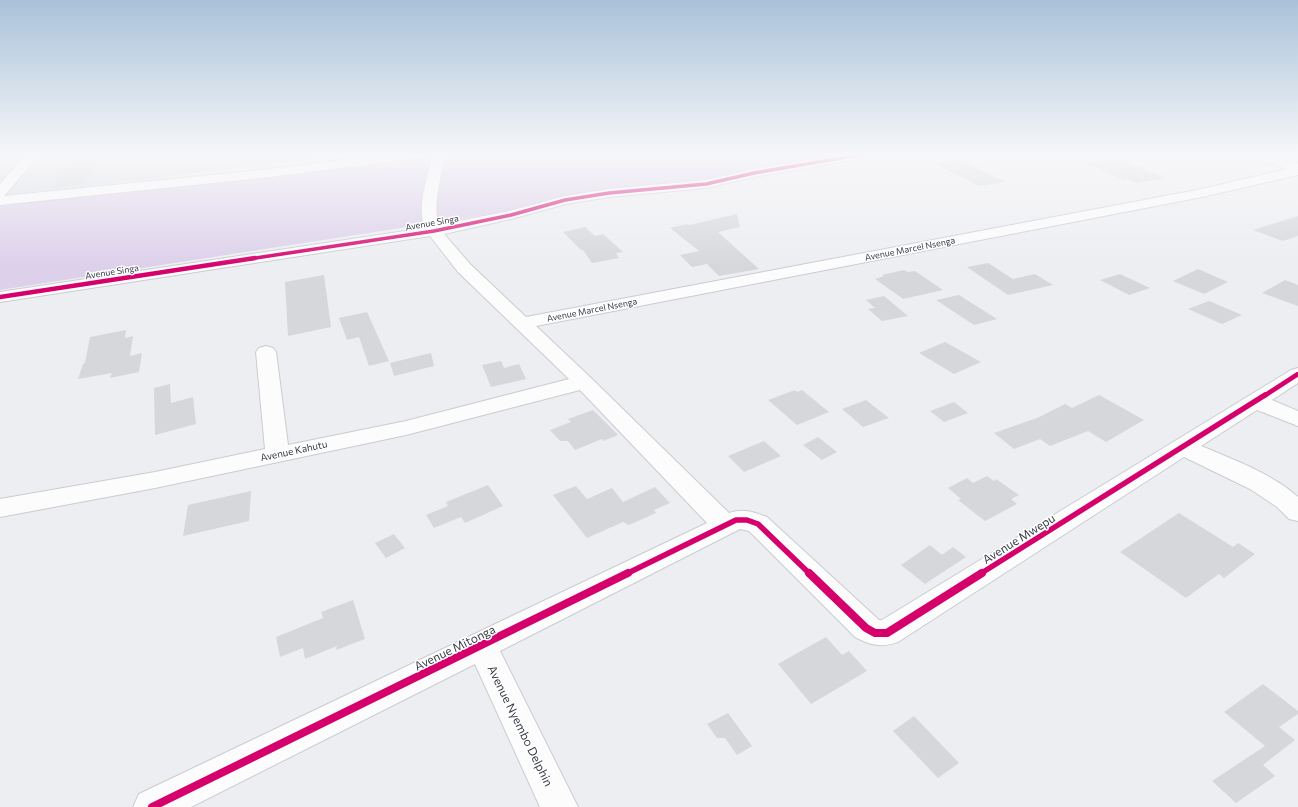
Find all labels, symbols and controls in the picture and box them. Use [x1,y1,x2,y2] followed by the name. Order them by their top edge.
[404,213,460,233] street label: Avenue Singa
[864,235,956,263] street label: Avenue Marcel Nsenga
[84,262,140,282] street label: Avenue Singa
[546,296,638,324] street label: Avenue Marcel Nsenga
[259,438,329,464] street label: Avenue Kahutu
[980,511,1058,567] street label: Avenue Mwepu
[412,622,498,674] street label: Avenue Mitonga
[484,663,556,789] street label: Avenue Nyembo Delphin

